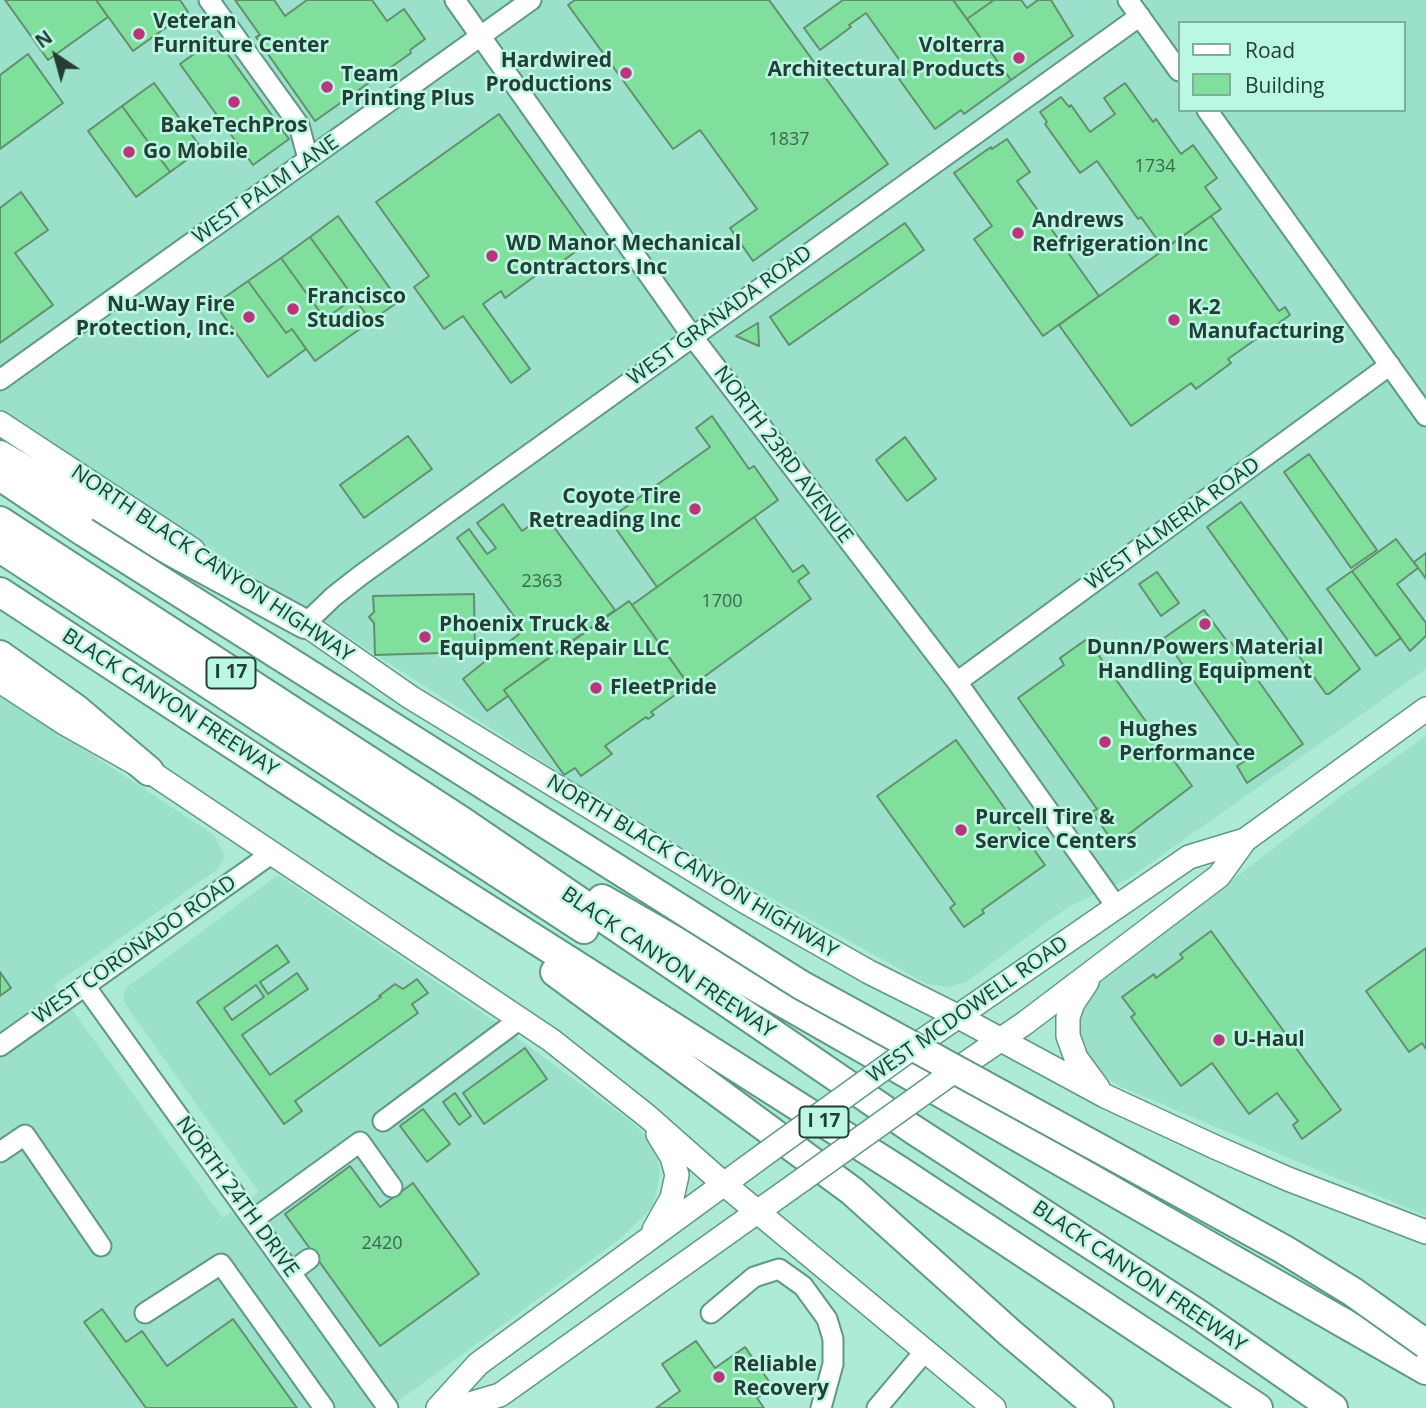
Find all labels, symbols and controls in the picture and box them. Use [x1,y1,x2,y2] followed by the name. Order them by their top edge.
[153,9,329,59] place label: Veteran Furniture Center
[21,21,91,91] north arrow
[1178,21,1405,112] legend
[30,24,58,54] text: N
[131,26,147,42] marker: Veteran Furniture Center
[767,33,1005,83] place label: Volterra Architectural Products
[1245,36,1295,64] text: Road
[486,48,612,98] place label: Hardwired Productions
[1011,50,1027,66] marker: Volterra Architectural Products
[341,62,474,112] place label: Team Printing Plus
[618,65,634,81] marker: Hardwired Productions
[1245,71,1324,99] text: Building
[319,79,335,95] marker: Team Printing Plus
[226,94,242,110] marker: BakeTechPros
[160,113,308,139] place label: BakeTechPros
[768,129,810,151] house number: 1837
[188,130,344,250] street label: WEST PALM LANE
[143,139,248,165] place label: Go Mobile
[121,144,137,160] marker: Go Mobile
[1134,156,1176,178] house number: 1734
[1032,208,1208,258] place label: Andrews Refrigeration Inc
[1010,225,1026,241] marker: Andrews Refrigeration Inc
[506,231,741,281] place label: WD Manor Mechanical Contractors Inc
[623,241,817,391] street label: WEST GRANADA ROAD
[484,248,500,264] marker: WD Manor Mechanical Contractors Inc
[307,284,406,334] place label: Francisco Studios
[76,292,235,342] place label: Nu-Way Fire Protection, Inc.
[1188,295,1344,345] place label: K-2 Manufacturing
[285,301,301,317] marker: Francisco Studios
[241,309,257,325] marker: Nu-Way Fire Protection, Inc.
[1166,312,1182,328] marker: K-2 Manufacturing
[708,361,858,549] street label: NORTH 23RD AVENUE
[1081,452,1265,596] street label: WEST ALMERIA ROAD
[66,460,358,668] street label: NORTH BLACK CANYON HIGHWAY
[529,484,681,534] place label: Coyote Tire Retreading Inc
[687,501,703,517] marker: Coyote Tire Retreading Inc
[521,571,563,593] house number: 2363
[701,591,743,613] house number: 1700
[439,612,670,662] place label: Phoenix Truck & Equipment Repair LLC
[1197,616,1213,632] marker: Dunn/Powers Material Handling Equipment
[57,624,283,782] street label: BLACK CANYON FREEWAY
[417,629,433,645] marker: Phoenix Truck & Equipment Repair LLC
[1087,635,1323,685] place label: Dunn/Powers Material Handling Equipment
[206,658,256,688] road number: I 17
[610,675,717,701] place label: FleetPride
[588,680,604,696] marker: FleetPride
[1119,717,1255,767] place label: Hughes Performance
[1097,734,1113,750] marker: Hughes Performance
[542,770,842,964] street label: NORTH BLACK CANYON HIGHWAY
[975,805,1137,855] place label: Purcell Tire & Service Centers
[953,822,969,838] marker: Purcell Tire & Service Centers
[28,870,242,1030] street label: WEST CORONADO ROAD
[556,882,780,1044] street label: BLACK CANYON FREEWAY
[863,931,1073,1089] street label: WEST MCDOWELL ROAD
[1233,1027,1305,1053] place label: U-Haul
[1211,1032,1227,1048] marker: U-Haul
[800,1106,848,1138] road number: I 17
[170,1112,304,1282] street label: NORTH 24TH DRIVE
[1027,1196,1251,1358] street label: BLACK CANYON FREEWAY
[361,1233,403,1255] house number: 2420
[733,1352,829,1402] place label: Reliable Recovery
[711,1369,727,1385] marker: Reliable Recovery

